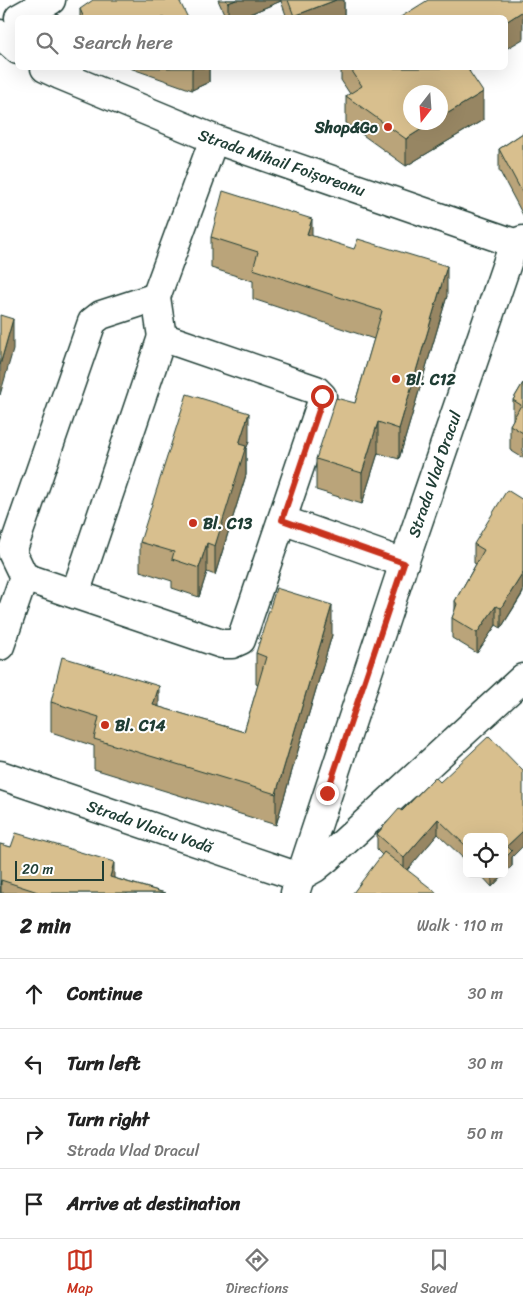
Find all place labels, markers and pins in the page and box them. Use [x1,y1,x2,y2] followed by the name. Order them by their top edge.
[314,113,379,142] place label: Shop&Go
[382,121,394,133] marker: Shop&Go
[406,365,456,394] place label: Bl. C12
[390,373,402,385] marker: Bl. C12
[203,509,252,538] place label: Bl. C13
[187,517,199,529] marker: Bl. C13
[115,711,166,740] place label: Bl. C14
[99,719,111,731] marker: Bl. C14

